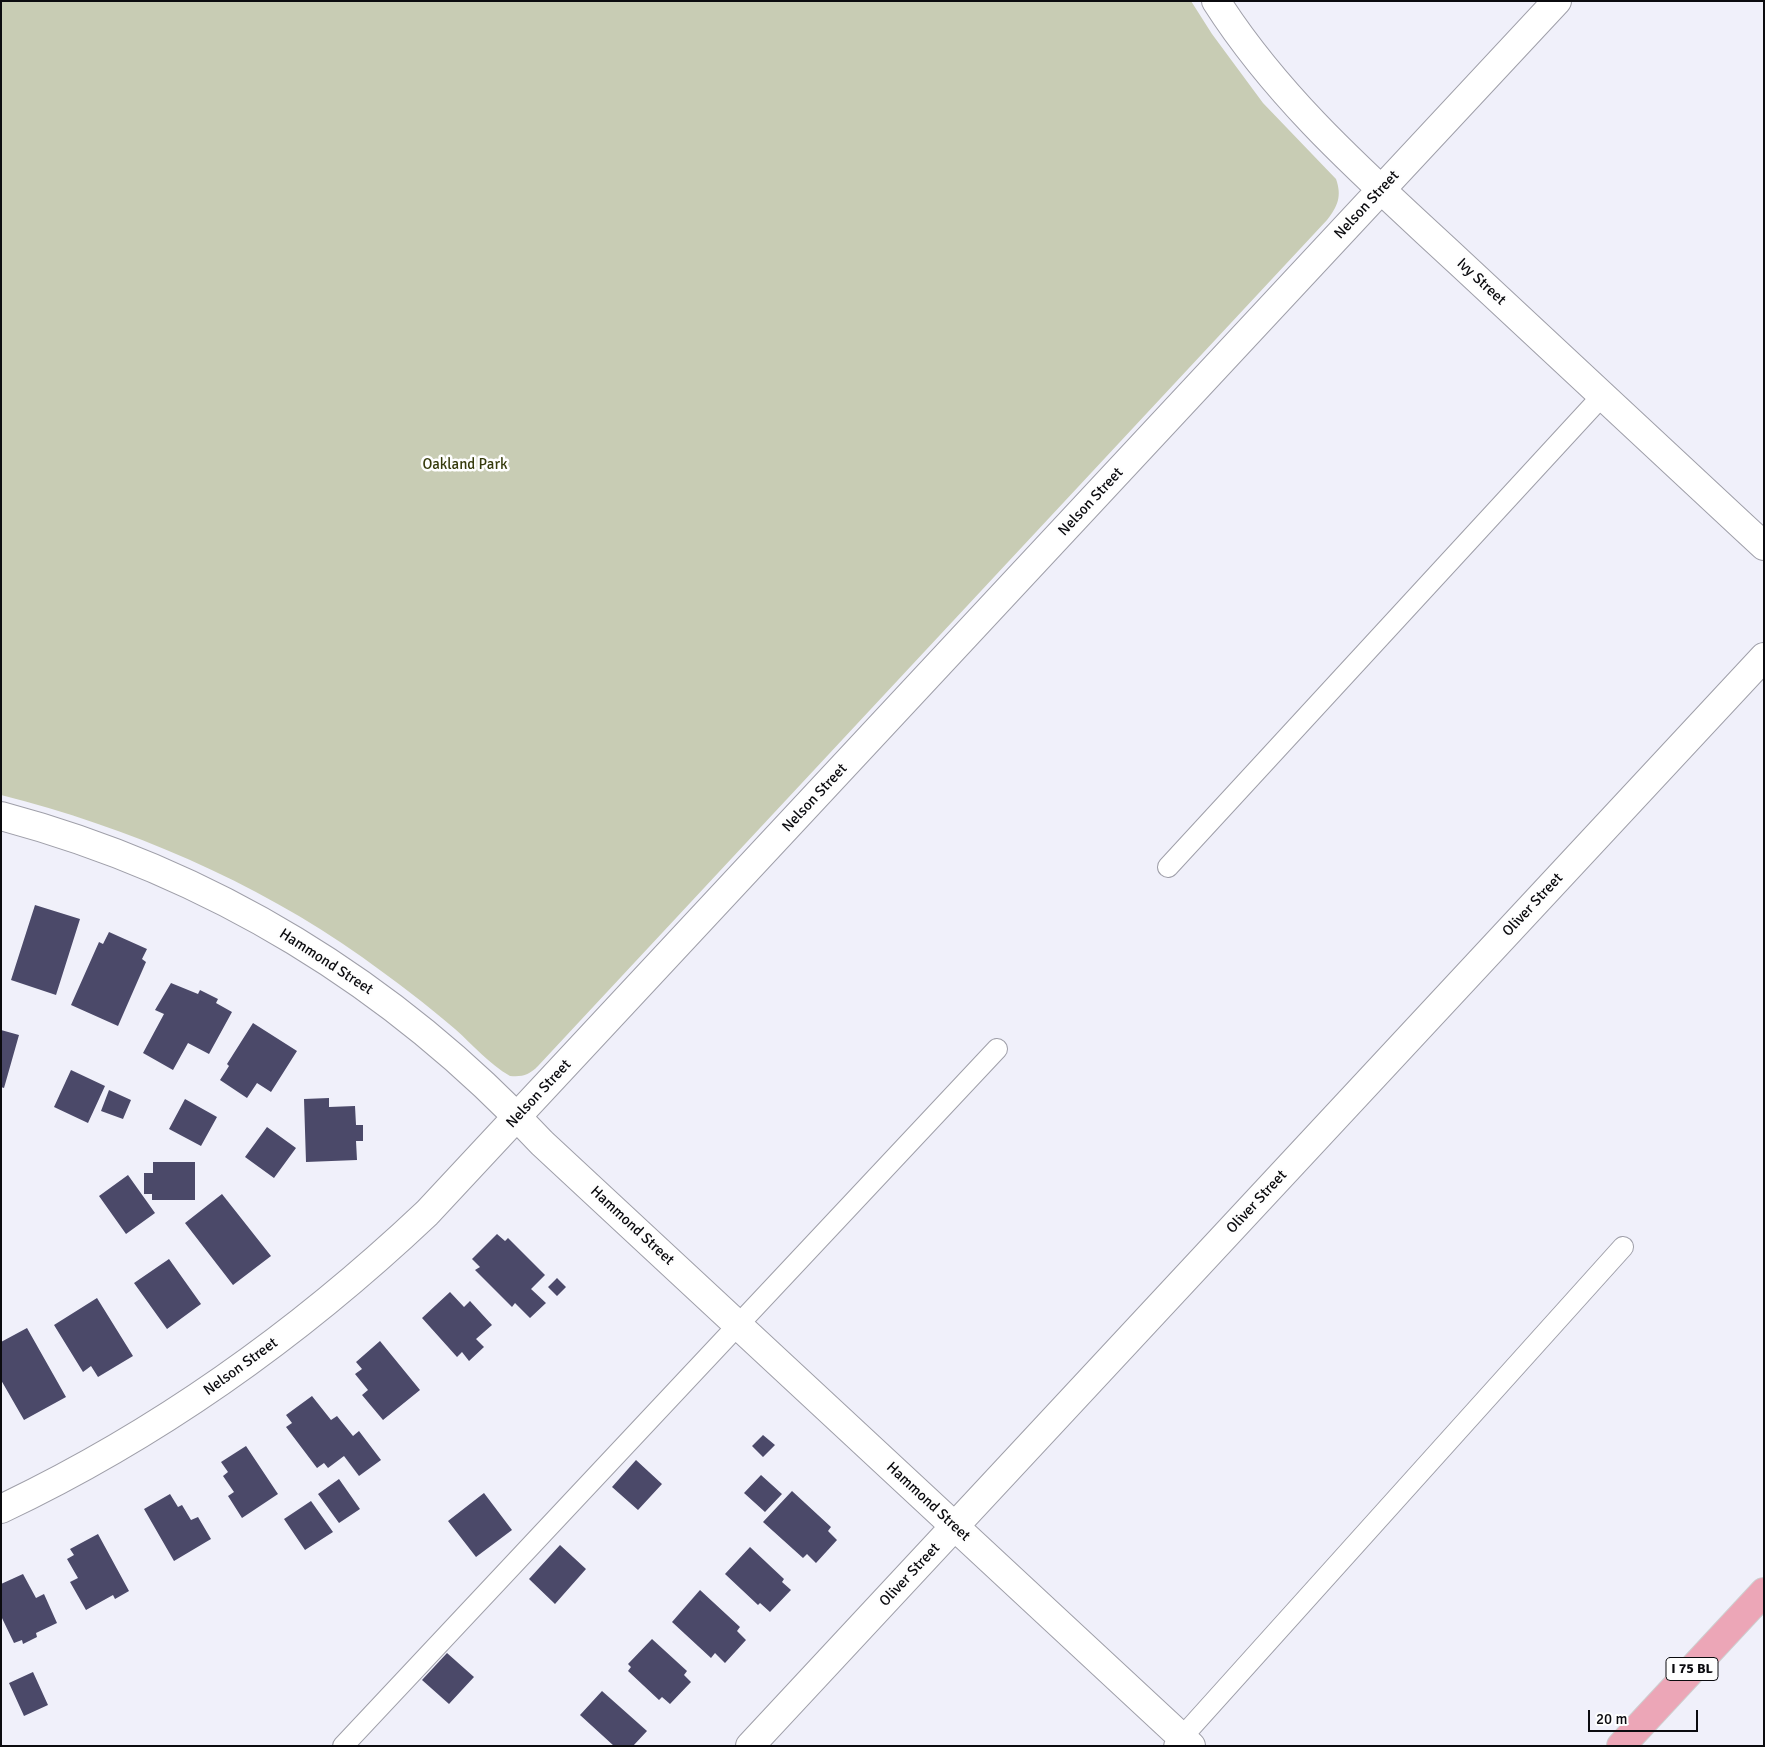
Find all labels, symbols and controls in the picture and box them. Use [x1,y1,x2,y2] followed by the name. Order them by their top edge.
[1331,167,1403,243] street label: Nelson Street
[1453,255,1509,309] street label: Ivy Street
[423,456,507,474] park label: Oakland Park
[1055,464,1127,540] street label: Nelson Street
[779,760,851,836] street label: Nelson Street
[1499,870,1567,940] street label: Oliver Street
[276,925,376,999] street label: Hammond Street
[503,1056,575,1132] street label: Nelson Street
[1223,1167,1291,1237] street label: Oliver Street
[586,1183,678,1269] street label: Hammond Street
[201,1334,281,1400] street label: Nelson Street
[882,1459,974,1545] street label: Hammond Street
[876,1540,944,1610] street label: Oliver Street
[1666,1658,1718,1680] road number: I 75 BL
[1590,1700,1700,1732] scale bar
[1596,1710,1627,1728] text: 20 m

